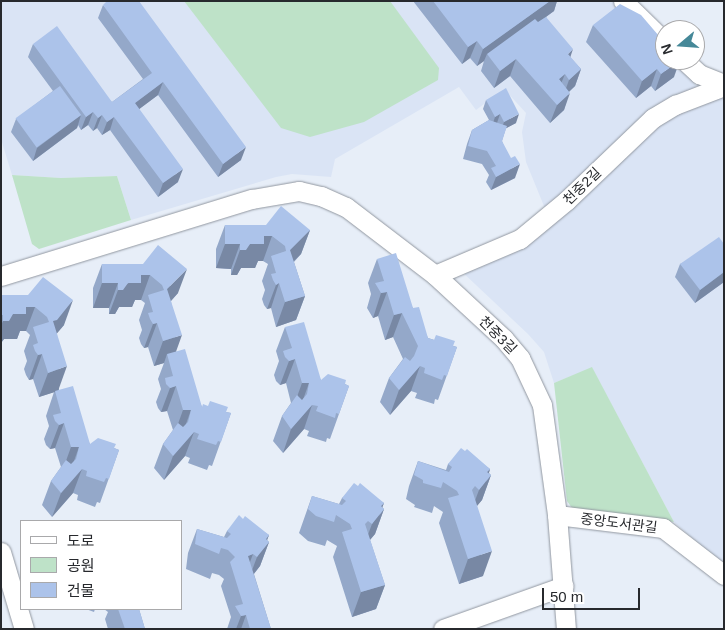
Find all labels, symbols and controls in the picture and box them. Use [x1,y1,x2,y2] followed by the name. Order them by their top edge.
[655,20,705,70] north arrow
[658,42,676,57] text: N
[559,164,605,208] street label: 천중2길
[476,313,520,357] street label: 천중3길
[580,510,658,536] street label: 중앙도서관길
[20,520,182,610] legend
[67,532,95,549] text: 도로
[67,557,95,574] text: 공원
[545,578,642,610] scale bar
[67,582,95,599] text: 건물
[550,588,583,605] text: 50 m

